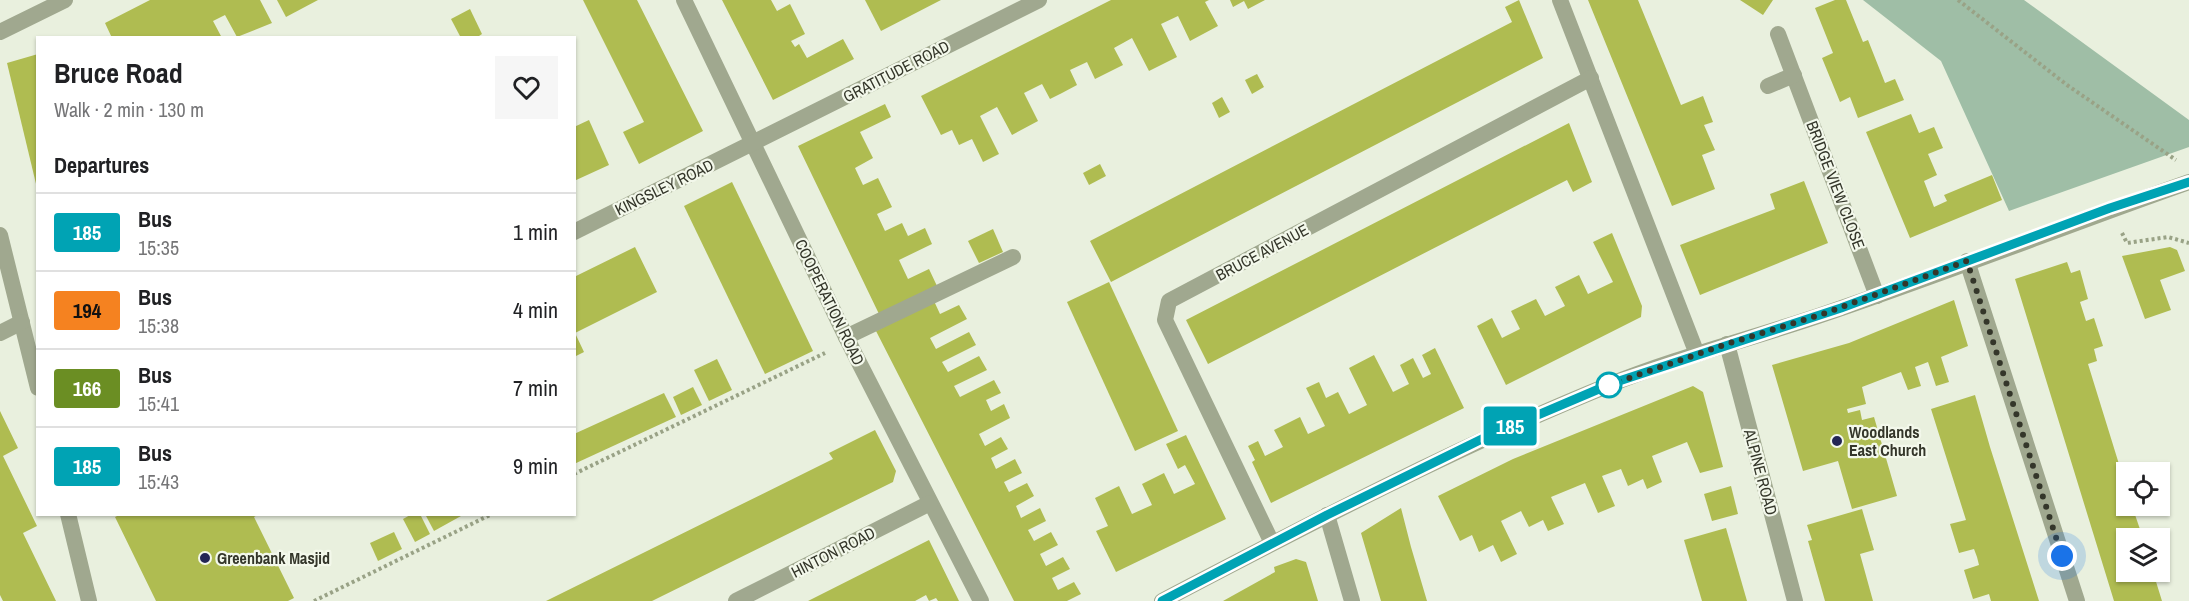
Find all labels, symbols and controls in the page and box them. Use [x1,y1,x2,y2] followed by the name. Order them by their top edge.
[839,35,953,107] street label: GRATITUDE ROAD
[54,54,183,92] text: Bruce Road
[495,56,558,119] button: heart
[54,96,204,123] text: Walk · 2 min · 130 m
[1801,118,1871,252] street label: BRIDGE VIEW CLOSE
[54,150,149,180] text: Departures
[611,154,717,220] street label: KINGSLEY ROAD
[138,204,172,234] text: Bus
[513,217,558,247] text: 1 min
[73,218,101,247] text: 185
[1212,218,1312,286] street label: BRUCE AVENUE
[138,234,179,261] text: 15:35
[790,235,870,369] street label: COOPERATION ROAD
[138,282,172,312] text: Bus
[513,295,558,325] text: 4 min
[73,296,101,325] text: 194
[138,312,179,339] text: 15:38
[138,360,172,390] text: Bus
[1596,372,1622,398] unlabelled marker
[513,373,558,403] text: 7 min
[73,374,101,403] text: 166
[138,390,179,417] text: 15:41
[1476,406,1544,446] line badge: 185
[1496,412,1524,441] text: 185
[1849,421,1926,461] place label: Woodlands East Church
[1739,426,1783,517] street label: ALPINE ROAD
[1830,434,1844,448] marker: Woodlands East Church
[138,438,172,468] text: Bus
[513,451,558,481] text: 9 min
[73,452,101,481] text: 185
[2116,462,2170,582] map controls
[2116,462,2170,516] button: locate
[138,468,179,495] text: 15:43
[787,521,879,583] street label: HINTON ROAD
[2116,528,2170,582] button: layers
[2047,541,2077,571] your location
[217,547,330,569] place label: Greenbank Masjid
[198,551,212,565] marker: Greenbank Masjid

